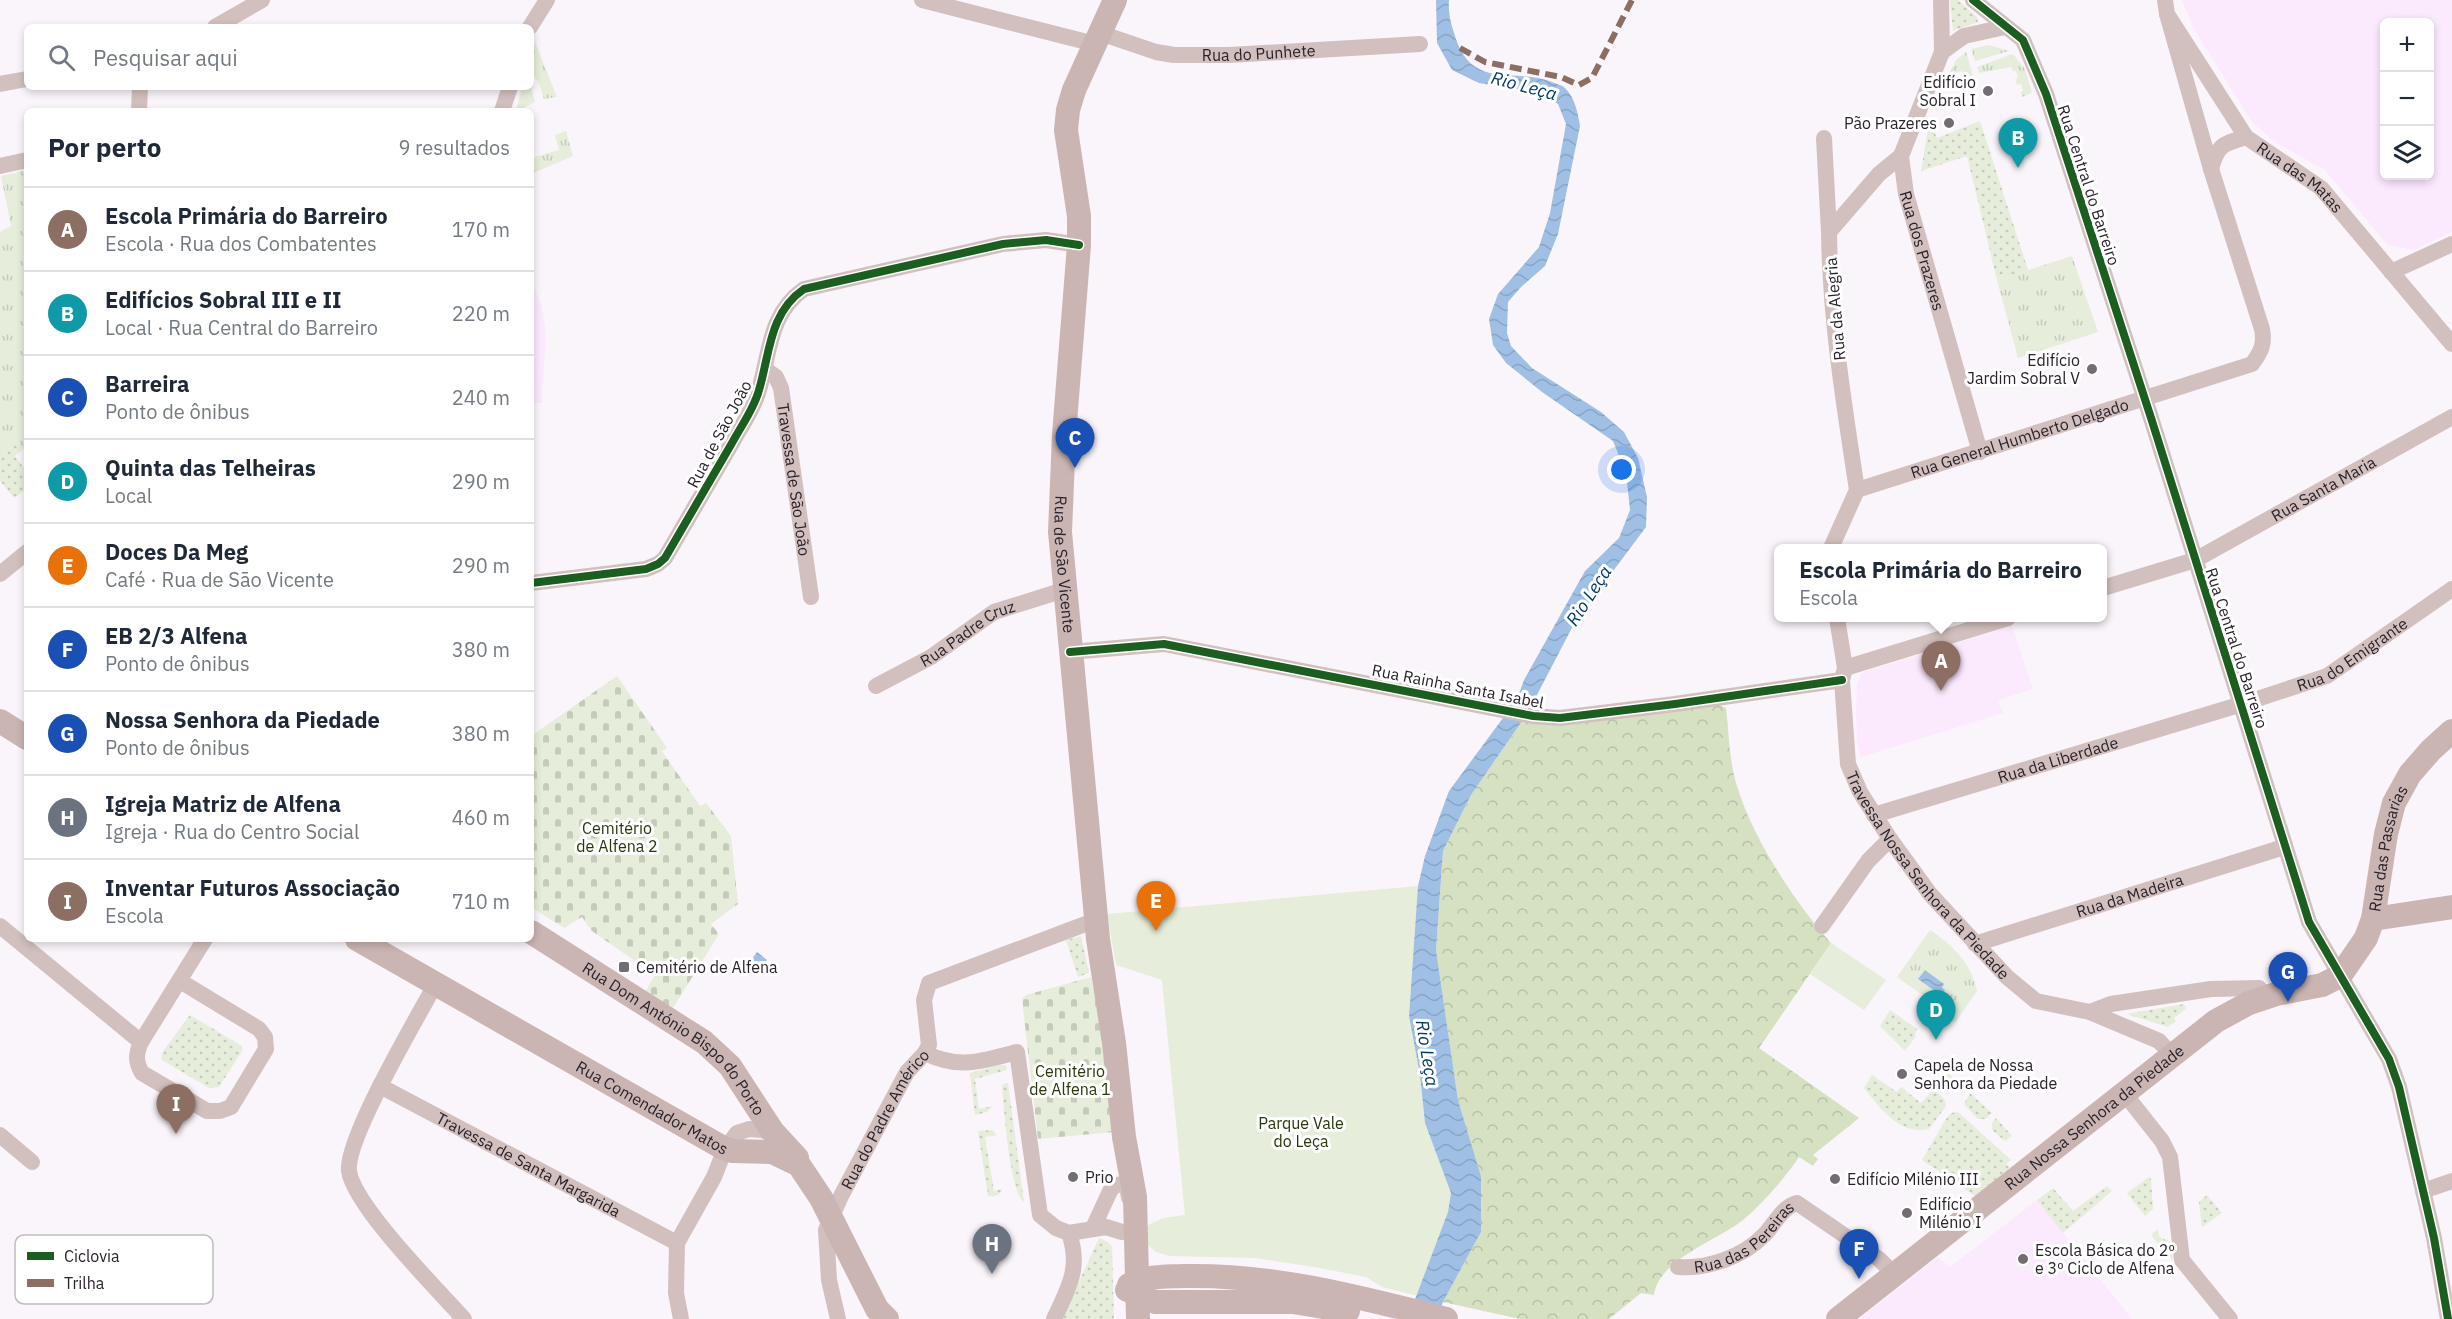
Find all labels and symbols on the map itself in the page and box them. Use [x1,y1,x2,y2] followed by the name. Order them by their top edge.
[1202,40,1316,65] street label: Rua do Punhete
[1489,66,1559,105] water label: Rio Leça
[1920,72,1976,110] place label: Edifício Sobral I
[1981,84,1995,98] marker: Edifício Sobral I
[2054,102,2124,268] street label: Rua Central do Barreiro
[1844,113,1937,133] place label: Pão Prazeres
[1942,116,1956,130] marker: Pão Prazeres
[1998,118,2038,168] pin: B
[2253,137,2347,217] street label: Rua das Matas
[1896,188,1949,313] street label: Rua dos Prazeres
[1820,256,1849,361] street label: Rua da Alegria
[1967,350,2080,388] place label: Edifício Jardim Sobral V
[2085,362,2099,376] marker: Edifício Jardim Sobral V
[682,377,756,491] street label: Rua de São João
[1908,394,2131,482] street label: Rua General Humberto Delgado
[773,402,815,557] street label: Travessa de São João
[1056,418,1094,468] pin: C
[2268,451,2379,526] street label: Rua Santa Maria
[1607,455,1636,484] your location
[1050,495,1079,634] street label: Rua de São Vicente
[1561,561,1616,630] water label: Rio Leça
[2202,565,2272,731] street label: Rua Central do Barreiro
[917,596,1017,671] street label: Rua Padre Cruz
[2294,613,2411,695] street label: Rua do Emigrante
[1922,642,1960,691] pin: A
[1370,660,1546,712] street label: Rua Rainha Santa Isabel
[1995,732,2121,787] street label: Rua da Liberdade
[1842,768,2014,984] street label: Travessa Nossa Senhora da Piedade
[2364,781,2412,913] street label: Rua das Passarias
[576,818,658,856] park label: Cemitério de Alfena 2
[2073,869,2186,922] street label: Rua da Madeira
[1136,882,1176,931] pin: E
[2268,952,2308,1002] pin: G
[579,957,769,1119] street label: Rua Dom António Bispo do Porto
[636,957,778,977] place label: Cemitério de Alfena
[617,960,631,974] marker: Cemitério de Alfena
[1916,990,1956,1040] pin: D
[1411,1018,1444,1088] water label: Rio Leça
[2000,1040,2188,1194] street label: Rua Nossa Senhora da Piedade
[836,1045,933,1193] street label: Rua do Padre Américo
[1914,1055,2058,1093] place label: Capela de Nossa Senhora da Piedade
[573,1056,732,1159] street label: Rua Comendador Matos
[1029,1061,1111,1099] park label: Cemitério de Alfena 1
[1895,1067,1909,1081] marker: Capela de Nossa Senhora da Piedade
[156,1084,195,1134] pin: I
[433,1108,624,1222] street label: Travessa de Santa Margarida
[1258,1113,1344,1151] park label: Parque Vale do Leça
[1085,1167,1113,1187] place label: Prio
[1847,1169,1979,1189] place label: Edifício Milénio III
[1066,1170,1080,1184] marker: Prio
[1828,1172,1842,1186] marker: Edifício Milénio III
[1919,1194,1981,1232] place label: Edifício Milénio I
[1693,1196,1798,1277] street label: Rua das Pereiras
[1900,1206,1914,1220] marker: Edifício Milénio I
[972,1224,1012,1274] pin: H
[1840,1230,1878,1279] pin: F
[15,1235,213,1304] legend
[2035,1240,2175,1278] place label: Escola Básica do 2º e 3º Ciclo de Alfena
[64,1246,120,1266] text: Ciclovia
[2016,1252,2030,1266] marker: Escola Básica do 2º e 3º Ciclo de Alfena
[64,1273,105,1293] text: Trilha

